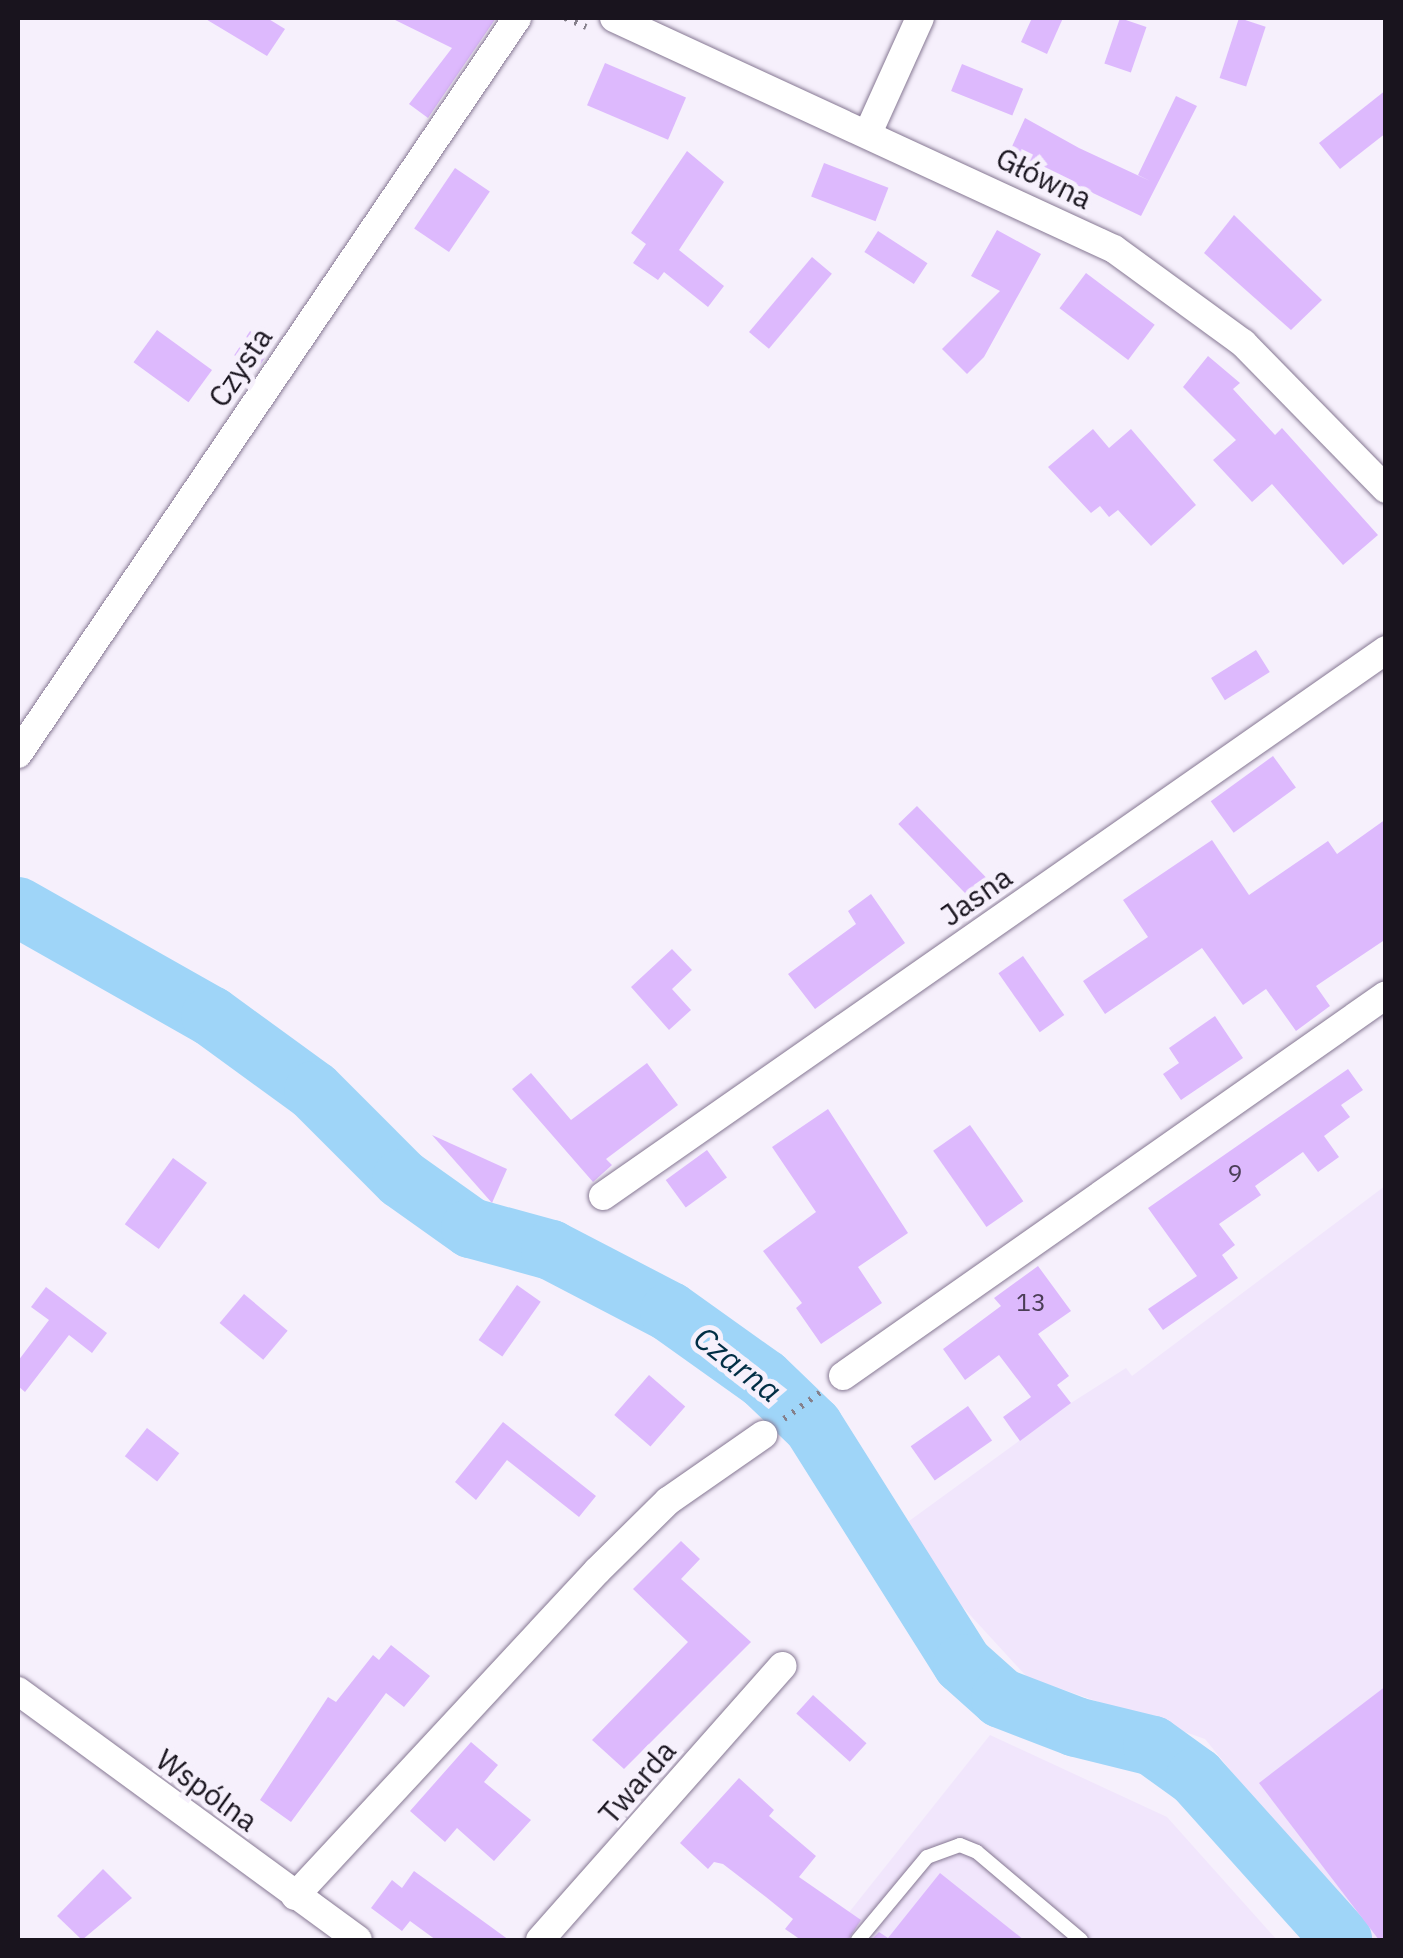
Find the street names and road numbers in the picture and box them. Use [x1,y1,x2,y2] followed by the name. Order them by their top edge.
[990,139,1098,217] street label: Główna
[200,320,280,414] street label: Czysta
[933,859,1019,933] street label: Jasna
[591,1733,683,1831] street label: Twarda
[149,1741,265,1839] street label: Wspólna

